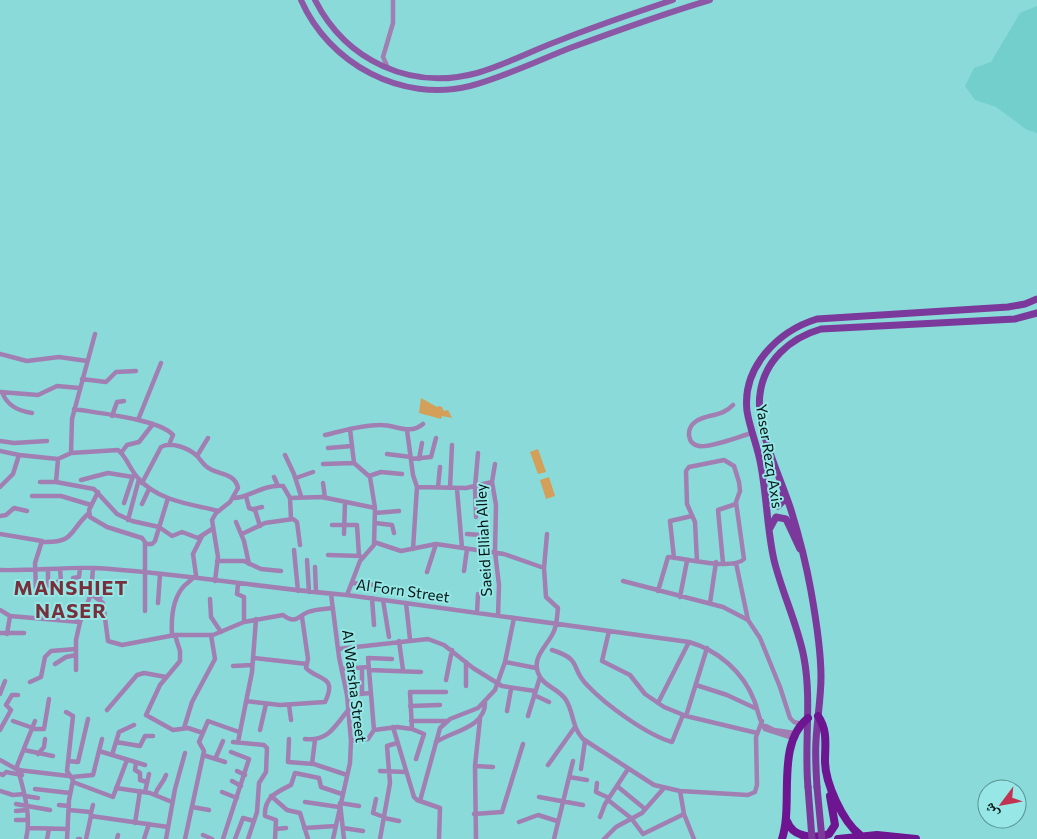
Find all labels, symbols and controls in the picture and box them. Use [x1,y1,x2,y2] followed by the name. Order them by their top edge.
[753,403,787,510] street label: Yaser Rezq Axis
[471,483,495,597] street label: Saeid Elliah Alley
[14,575,128,622] district label: MANSHIET NASER
[355,575,451,605] street label: Al Forn Street
[339,628,371,744] street label: Al Warsha Street
[977,779,1027,829] north arrow
[979,800,1003,822] text: ش

